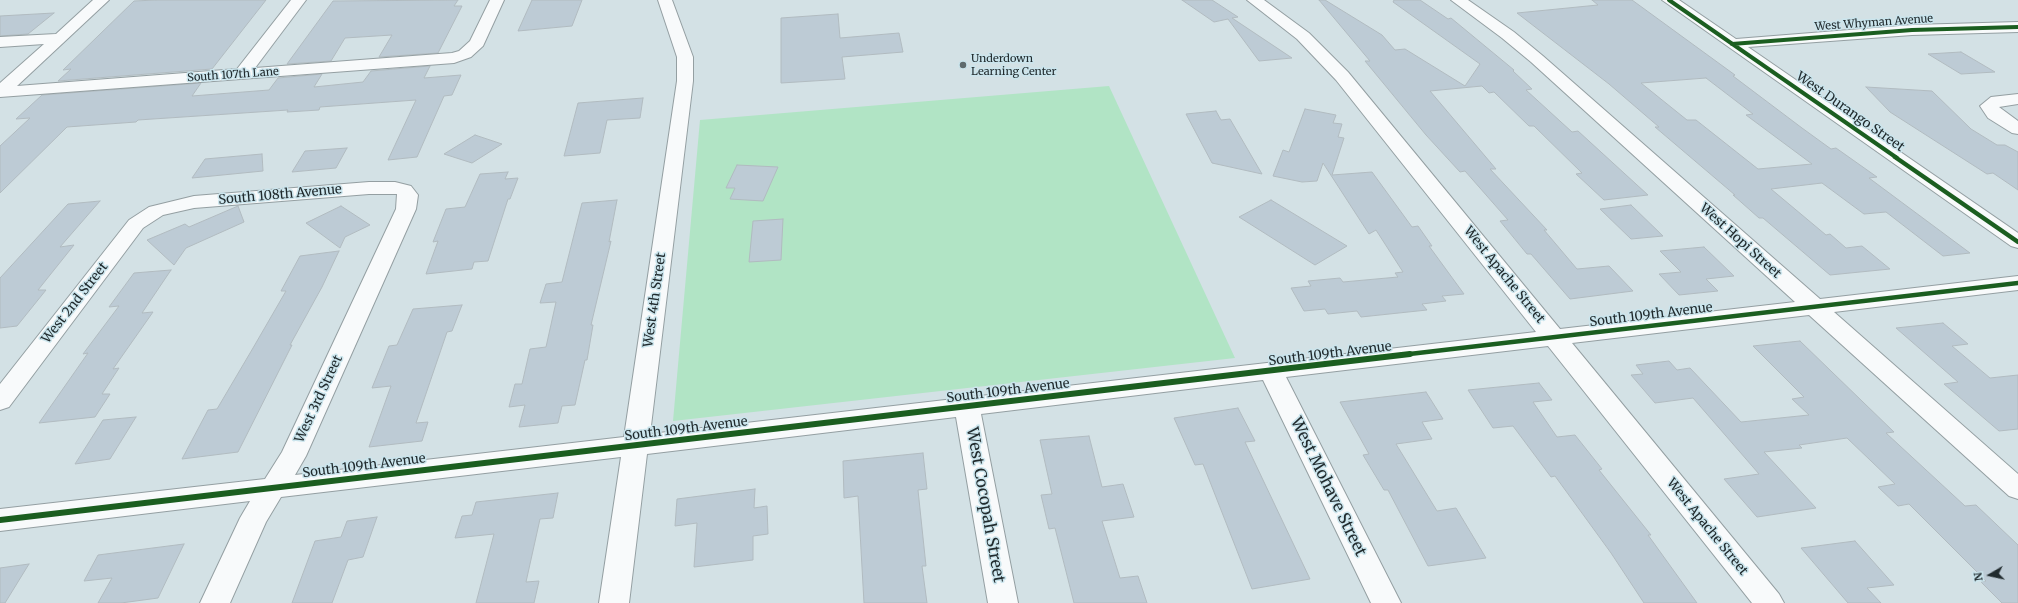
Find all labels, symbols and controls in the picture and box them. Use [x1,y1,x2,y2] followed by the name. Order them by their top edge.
[1814,12,1934,34] street label: West Whyman Avenue
[971,52,1056,78] place label: Underdown Learning Center
[958,60,968,70] marker: Underdown Learning Center
[187,65,279,85] street label: South 107th Lane
[1793,69,1907,155] street label: West Durango Street
[218,182,342,208] street label: South 108th Avenue
[1696,200,1784,282] street label: West Hopi Street
[1460,223,1548,327] street label: West Apache Street
[641,252,669,348] street label: West 4th Street
[39,260,111,346] street label: West 2nd Street
[1589,300,1713,330] street label: South 109th Avenue
[1268,339,1392,369] street label: South 109th Avenue
[292,353,346,445] street label: West 3rd Street
[946,376,1070,406] street label: South 109th Avenue
[624,414,748,444] street label: South 109th Avenue
[1286,414,1370,560] street label: West Mohave Street
[962,426,1008,584] street label: West Cocopah Street
[302,451,426,481] street label: South 109th Avenue
[1663,475,1751,579] street label: West Apache Street
[1970,555,2010,595] north arrow
[1971,571,1986,582] text: N

